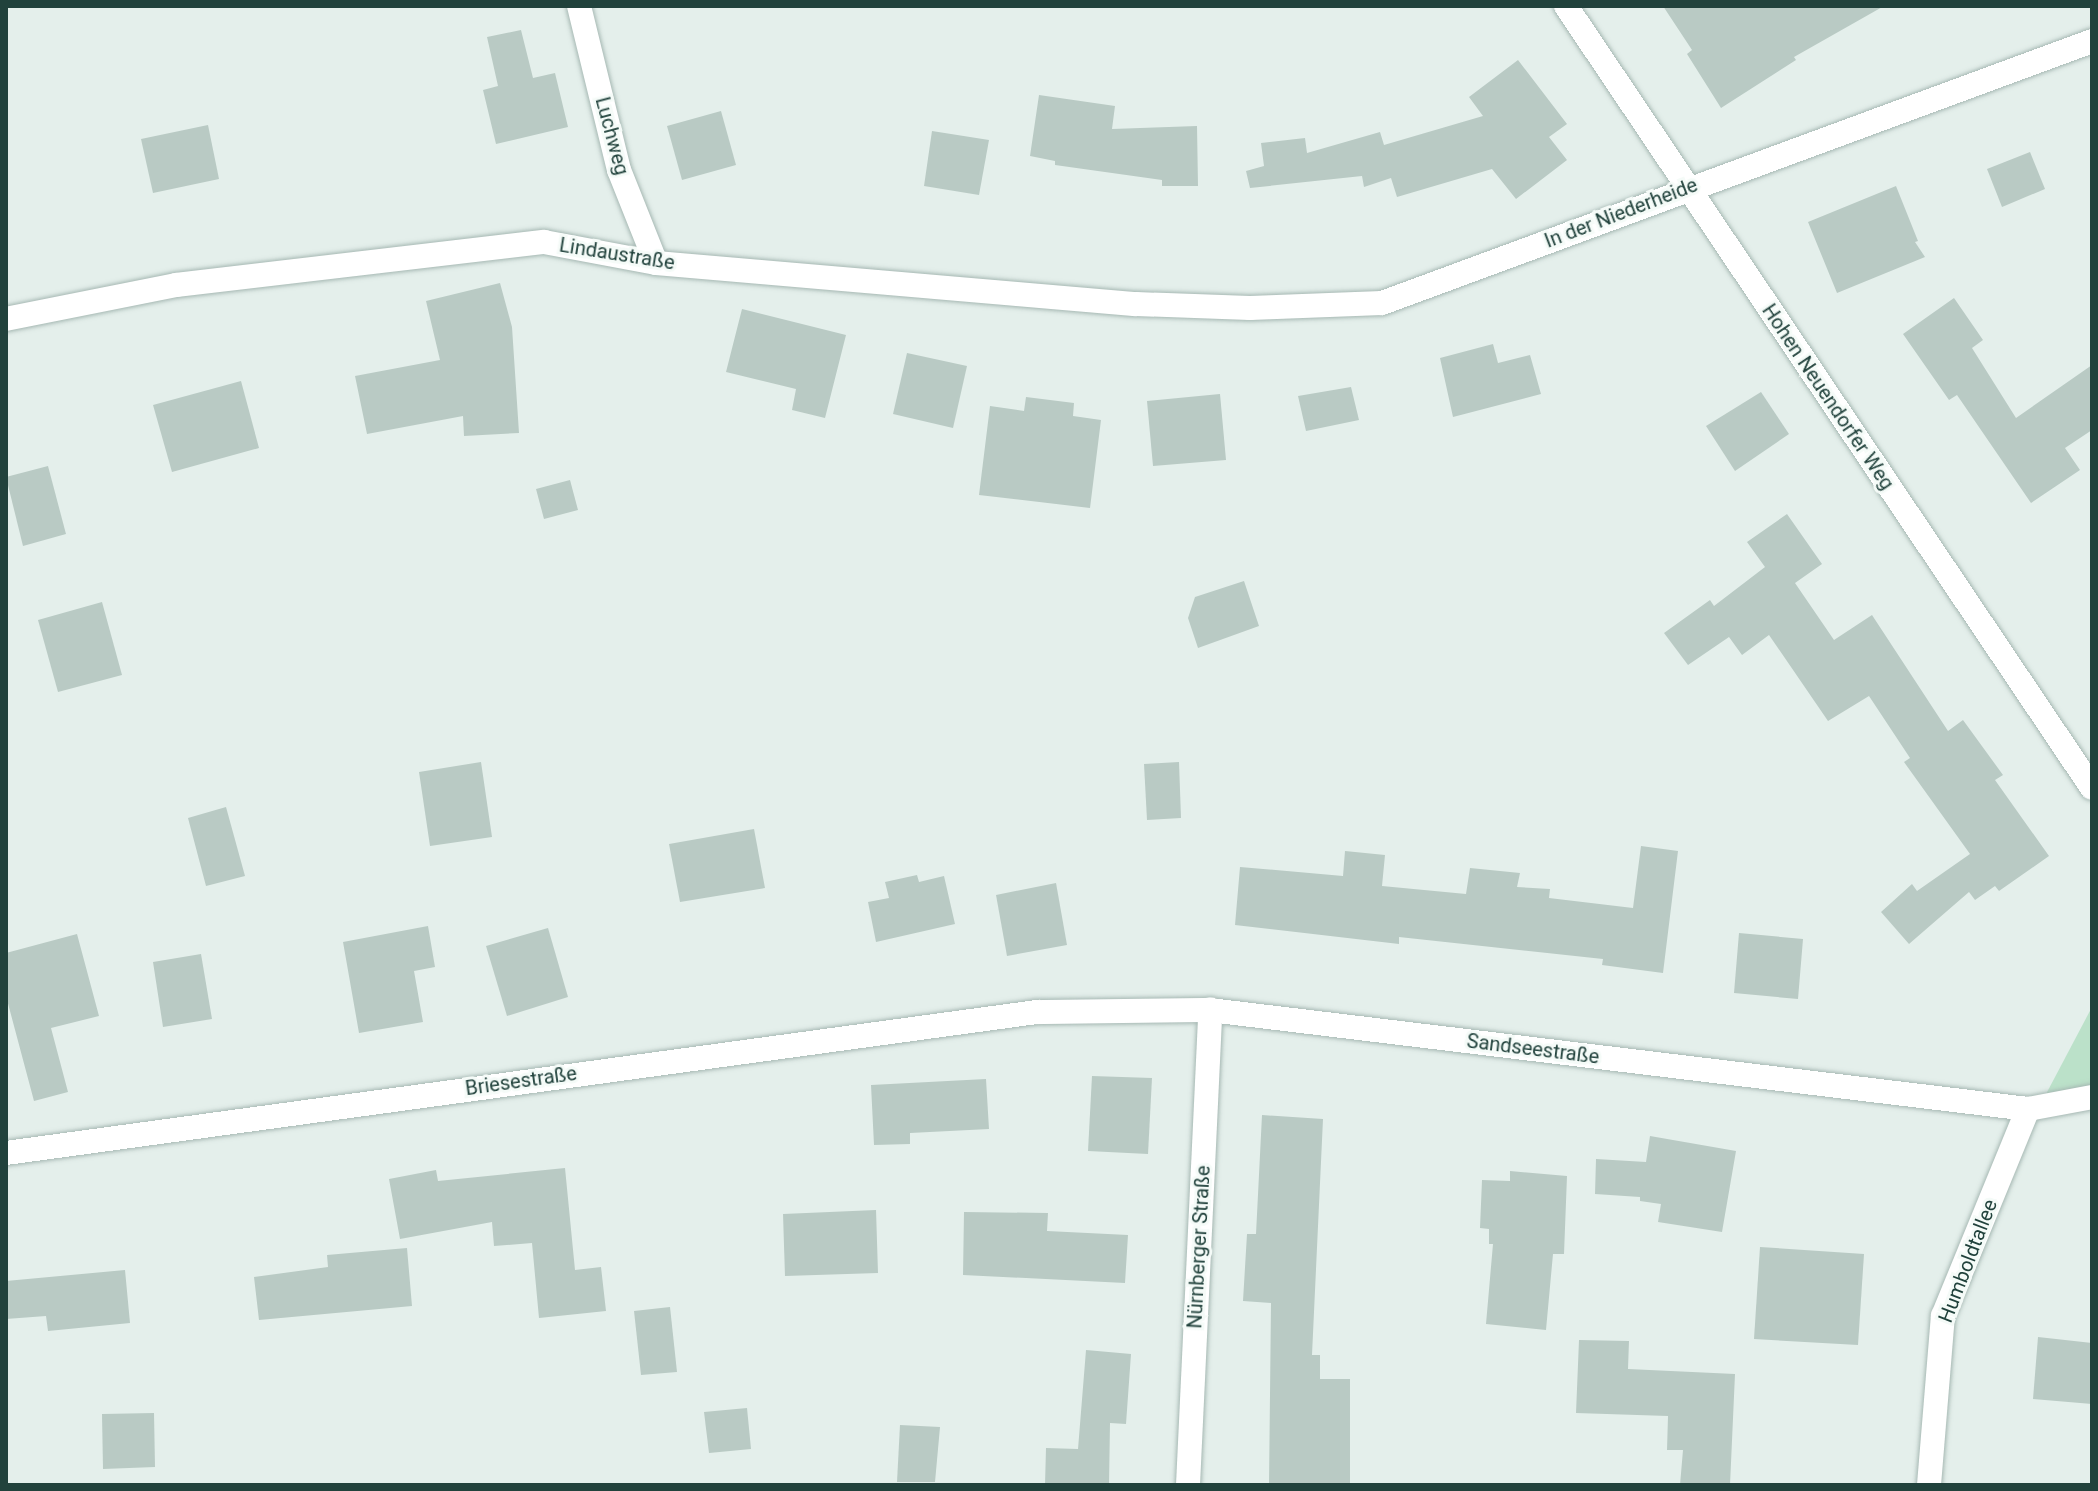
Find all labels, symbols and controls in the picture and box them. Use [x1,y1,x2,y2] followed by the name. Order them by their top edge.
[590,94,634,178] street label: Luchweg
[1541,173,1701,253] street label: In der Niederheide
[558,233,676,275] street label: Lindaustraße
[1757,300,1899,494] street label: Hohen Neuendorfer Weg
[1465,1029,1601,1069] street label: Sandseestraße
[464,1061,578,1101] street label: Briesestraße
[1183,1165,1215,1329] street label: Nürnberger Straße
[1934,1196,2002,1326] street label: Humboldtallee

